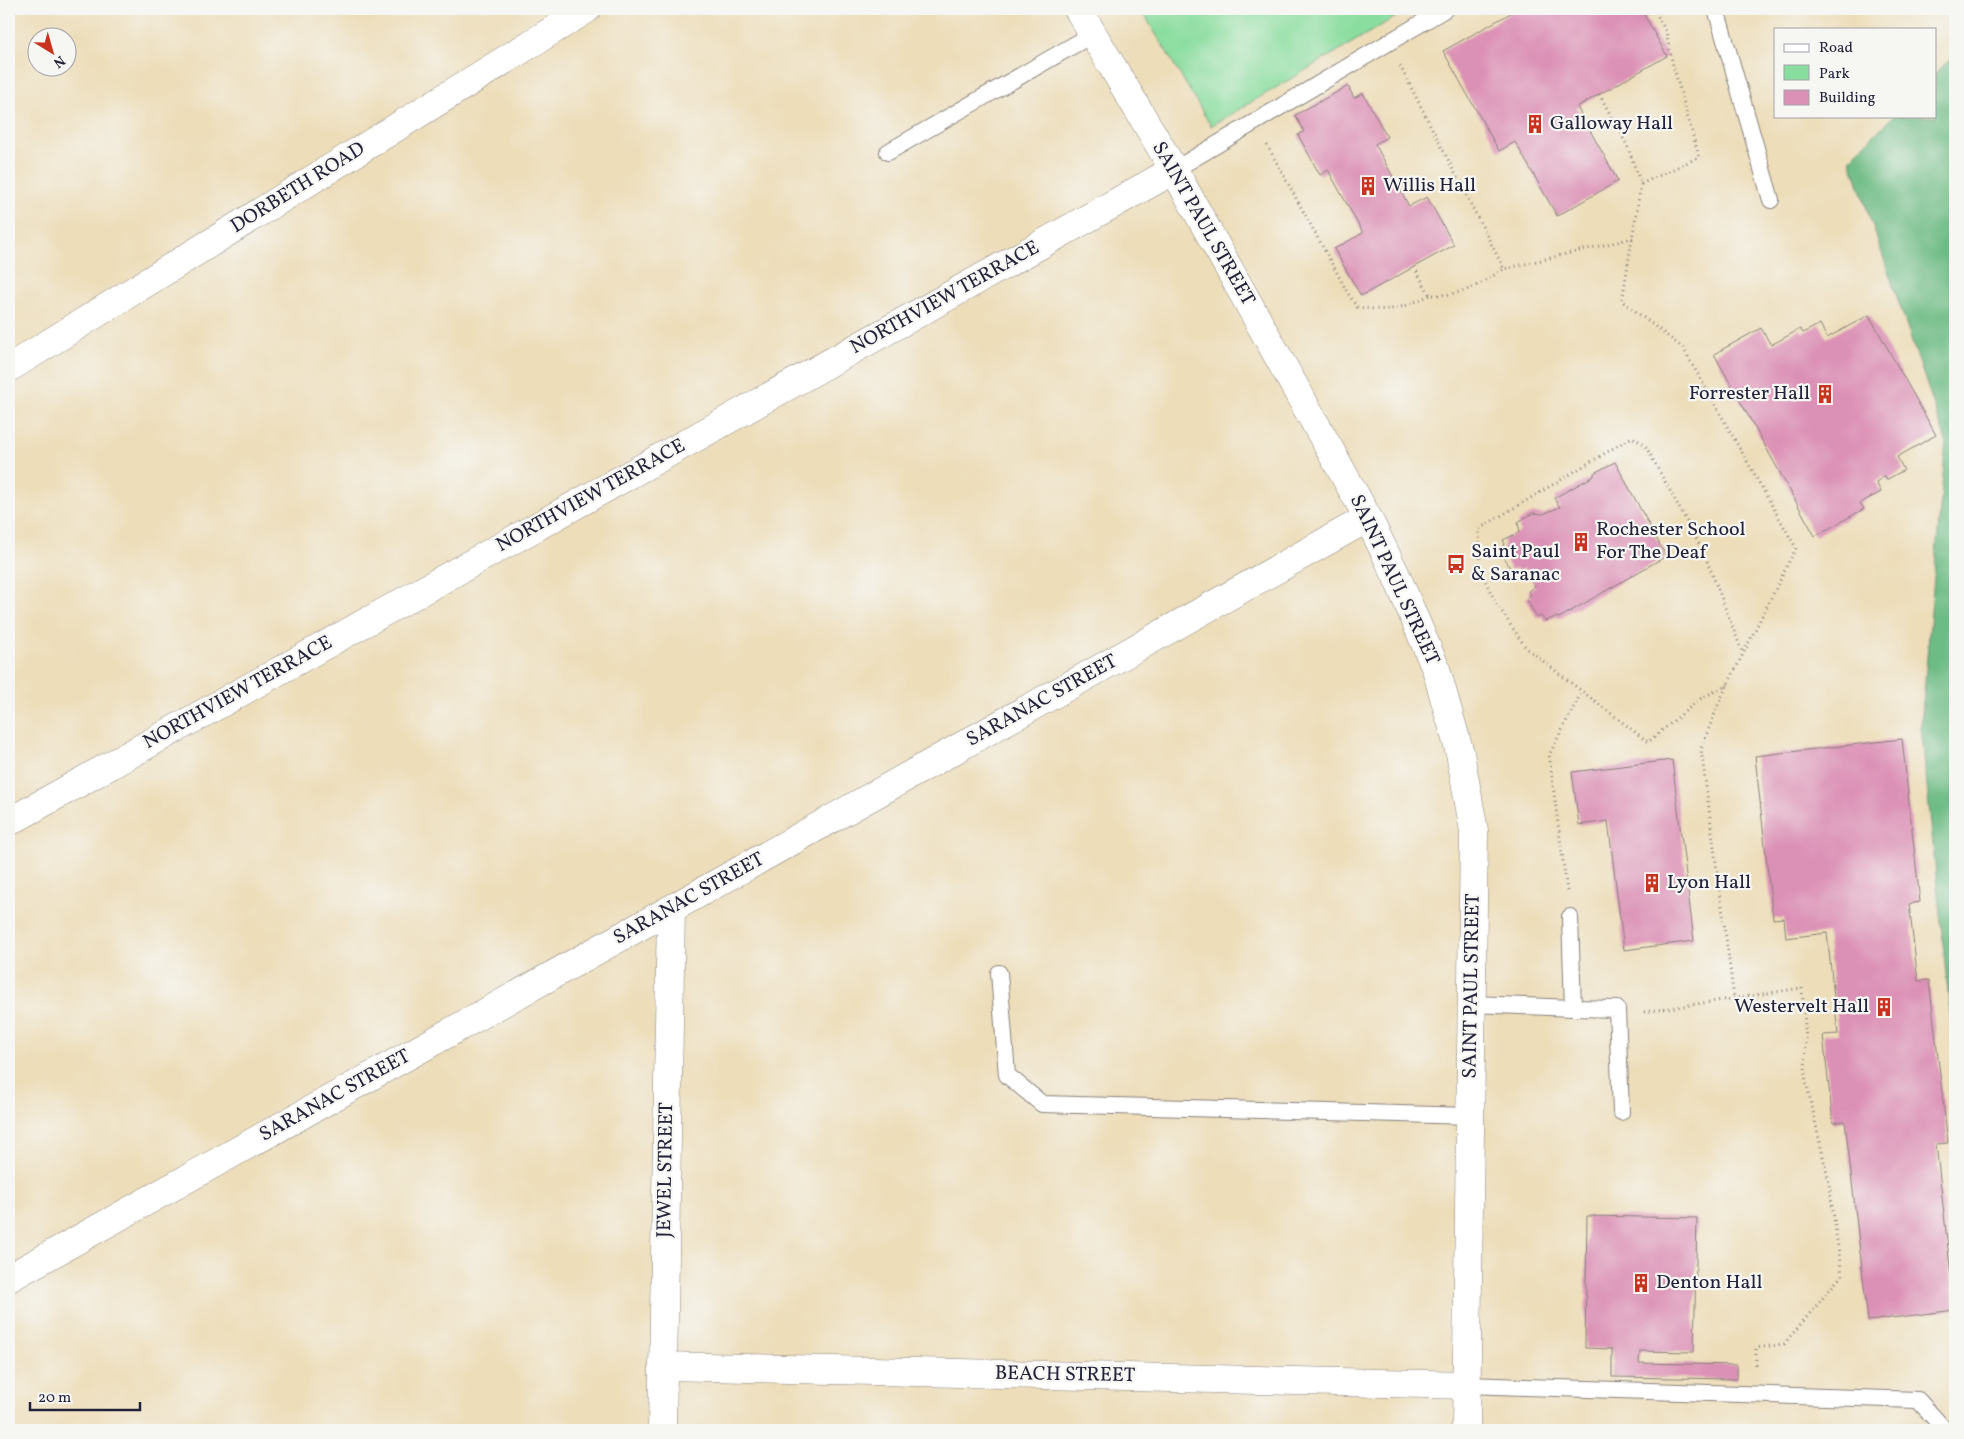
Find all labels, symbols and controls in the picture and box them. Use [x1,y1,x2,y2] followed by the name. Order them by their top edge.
[28,28,78,78] north arrow
[1774,28,1936,118] legend
[1819,38,1853,59] text: Road
[49,51,69,72] text: N
[1819,64,1850,85] text: Park
[1819,88,1876,109] text: Building
[1550,110,1673,138] place label: Galloway Hall
[1524,113,1546,135] building icon: Galloway Hall
[225,135,371,241] street label: DORBETH ROAD
[1145,137,1262,311] street label: SAINT PAUL STREET
[1383,172,1476,200] place label: Willis Hall
[1357,175,1379,197] building icon: Willis Hall
[845,234,1045,362] street label: NORTHVIEW TERRACE
[1689,380,1810,408] place label: Forrester Hall
[1814,383,1836,405] building icon: Forrester Hall
[491,432,691,560] street label: NORTHVIEW TERRACE
[1342,490,1446,670] street label: SAINT PAUL STREET
[1596,516,1745,567] place label: Rochester School For The Deaf
[1570,531,1592,553] building icon: Rochester School For The Deaf
[1471,538,1560,589] place label: Saint Paul & Saranac
[1445,553,1467,575] bus stop icon: Saint Paul & Saranac
[138,629,338,757] street label: NORTHVIEW TERRACE
[962,648,1123,754] street label: SARANAC STREET
[609,846,770,952] street label: SARANAC STREET
[1667,869,1751,897] place label: Lyon Hall
[1641,872,1663,894] building icon: Lyon Hall
[1456,893,1488,1079] street label: SAINT PAUL STREET
[1734,993,1869,1021] place label: Westervelt Hall
[1873,996,1895,1018] building icon: Westervelt Hall
[255,1043,416,1149] street label: SARANAC STREET
[651,1102,681,1238] street label: JEWEL STREET
[1656,1269,1762,1297] place label: Denton Hall
[1630,1272,1652,1294] building icon: Denton Hall
[995,1360,1136,1390] street label: BEACH STREET
[30,1379,140,1411] scale bar
[38,1388,71,1409] text: 20 m

